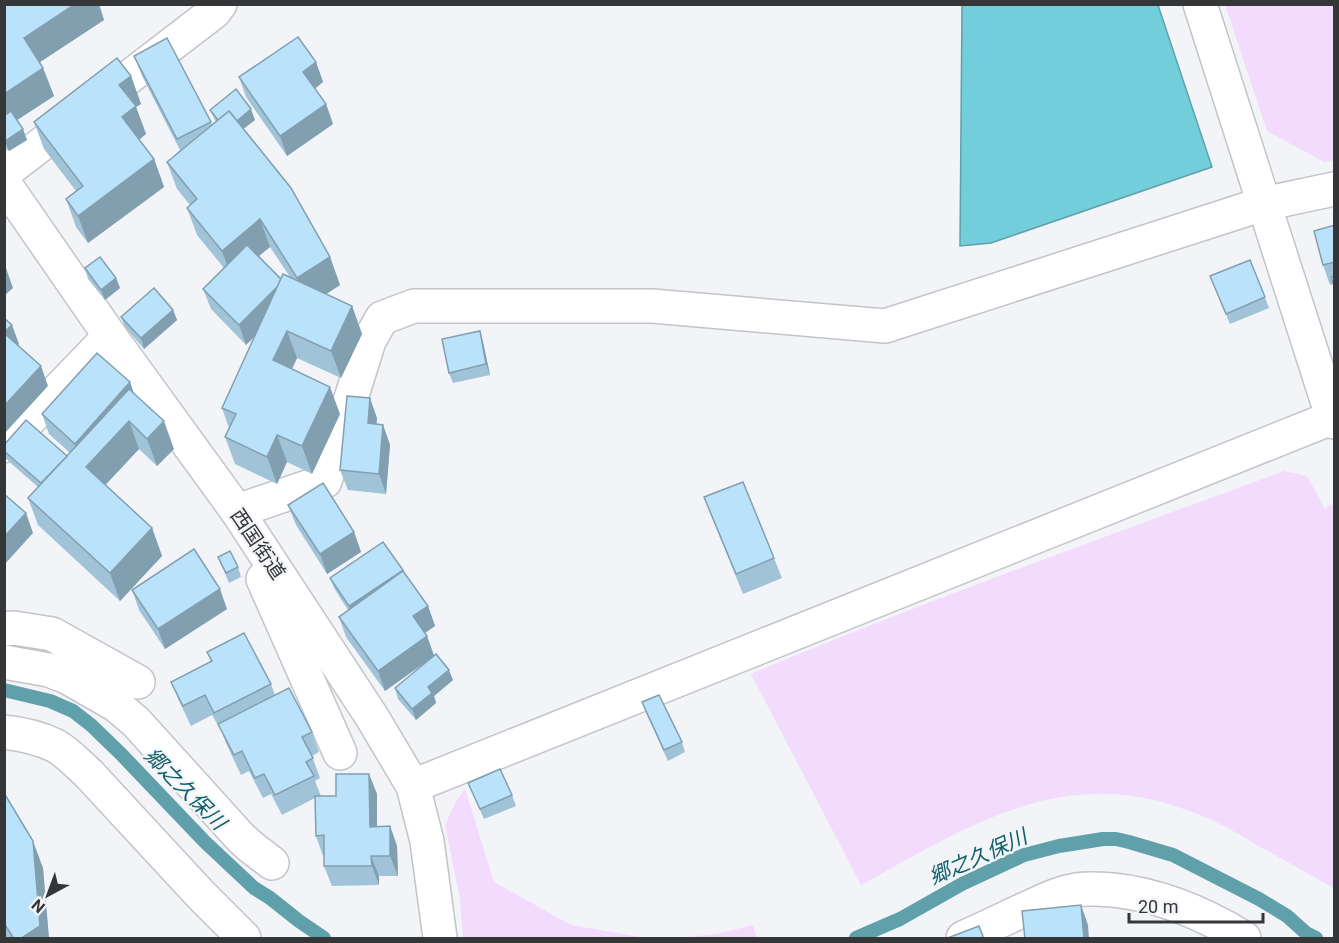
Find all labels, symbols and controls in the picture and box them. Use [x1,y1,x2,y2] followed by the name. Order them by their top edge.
[226,504,290,584] street label: 西国街道
[139,743,232,836] water label: 郷之久保川
[925,824,1033,889] water label: 郷之久保川
[18,865,78,925] north arrow
[1129,886,1262,924] scale bar
[28,895,49,917] text: N
[1138,896,1178,917] text: 20 m

